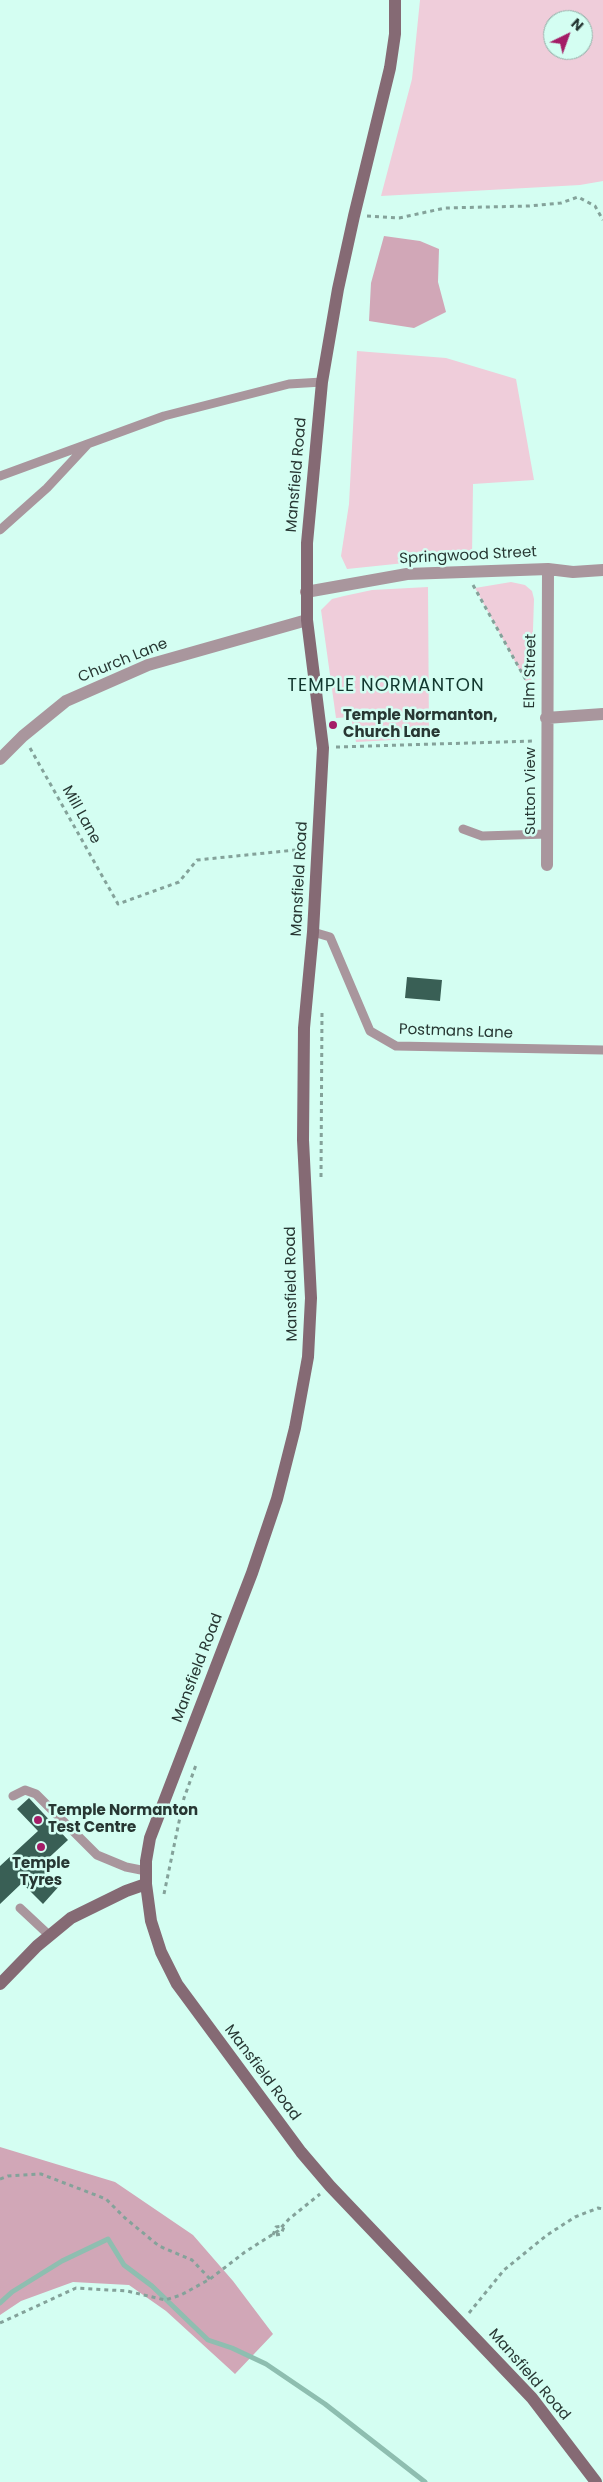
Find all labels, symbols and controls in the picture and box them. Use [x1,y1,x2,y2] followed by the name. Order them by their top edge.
[543,10,593,60] north arrow
[567,14,588,36] text: N
[283,417,311,533] street label: Mansfield Road
[399,543,537,569] street label: Springwood Street
[521,633,541,709] street label: Elm Street
[76,635,170,687] street label: Church Lane
[285,675,487,697] district label: TEMPLE NORMANTON
[343,707,498,742] place label: Temple Normanton, Church Lane
[327,719,339,731] marker: Temple Normanton, Church Lane
[522,747,540,835] street label: Sutton View
[58,783,104,847] street label: Mill Lane
[288,821,312,937] street label: Mansfield Road
[399,1021,513,1043] street label: Postmans Lane
[282,1226,302,1342] street label: Mansfield Road
[169,1611,227,1725] street label: Mansfield Road
[48,1802,198,1837] place label: Temple Normanton Test Centre
[32,1814,44,1826] marker: Temple Normanton Test Centre
[35,1841,47,1853] marker: Temple Tyres
[12,1855,70,1890] place label: Temple Tyres
[220,2022,304,2124] street label: Mansfield Road
[484,2326,574,2424] street label: Mansfield Road

